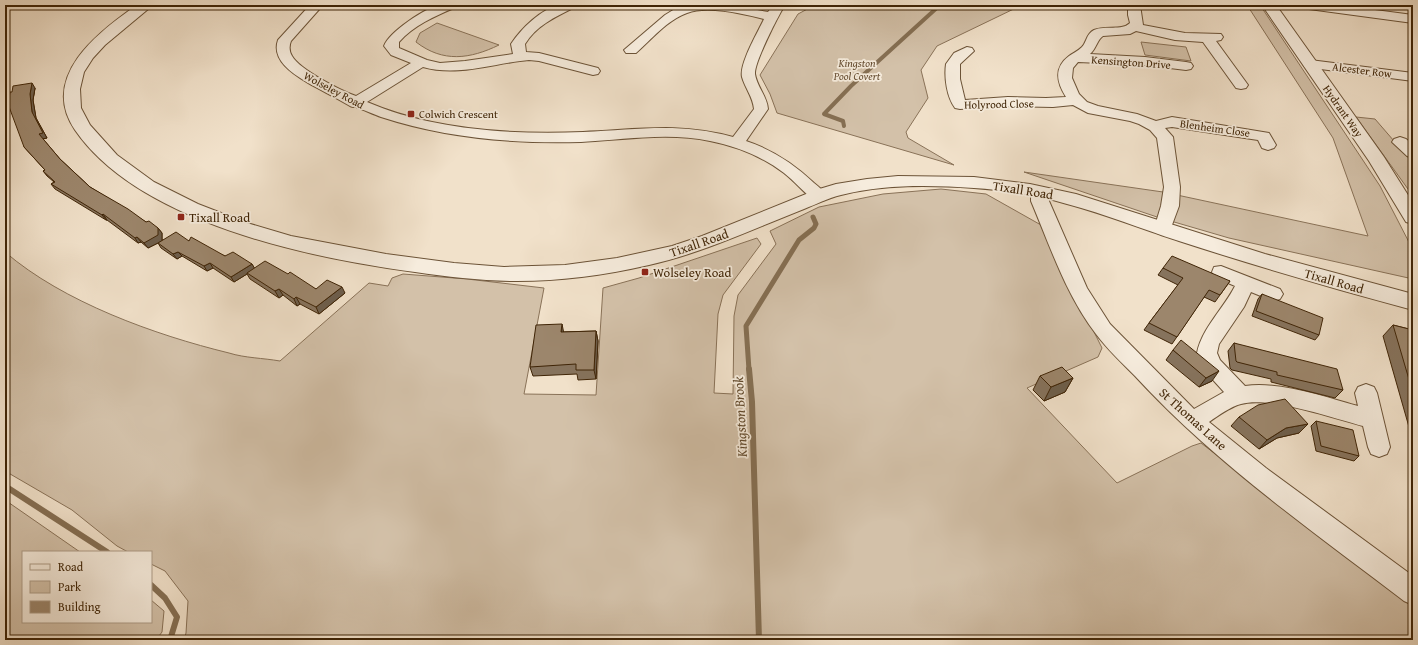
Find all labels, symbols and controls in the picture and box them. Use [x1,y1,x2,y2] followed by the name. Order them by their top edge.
[1091,51,1171,73] street label: Kensington Drive
[833,55,881,84] park label: Kingston Pool Covert
[1331,58,1393,82] street label: Alcester Row
[301,67,367,113] street label: Wolseley Road
[1319,82,1367,141] street label: Hydrant Way
[964,95,1034,113] street label: Holyrood Close
[419,106,498,122] place label: Colwich Crescent
[406,109,416,119] marker: Colwich Crescent
[1179,115,1251,141] street label: Blenheim Close
[991,176,1055,204] street label: Tixall Road
[189,208,250,227] place label: Tixall Road
[176,212,186,222] marker: Tixall Road
[667,224,731,262] street label: Tixall Road
[653,263,731,282] place label: Wolseley Road
[1302,263,1366,299] street label: Tixall Road
[640,267,650,277] marker: Wolseley Road
[728,376,752,459] water label: Kingston Brook
[1155,383,1231,455] street label: St Thomas Lane
[22,551,152,623] legend
[58,558,84,575] text: Road
[58,578,82,595] text: Park
[58,598,101,615] text: Building

